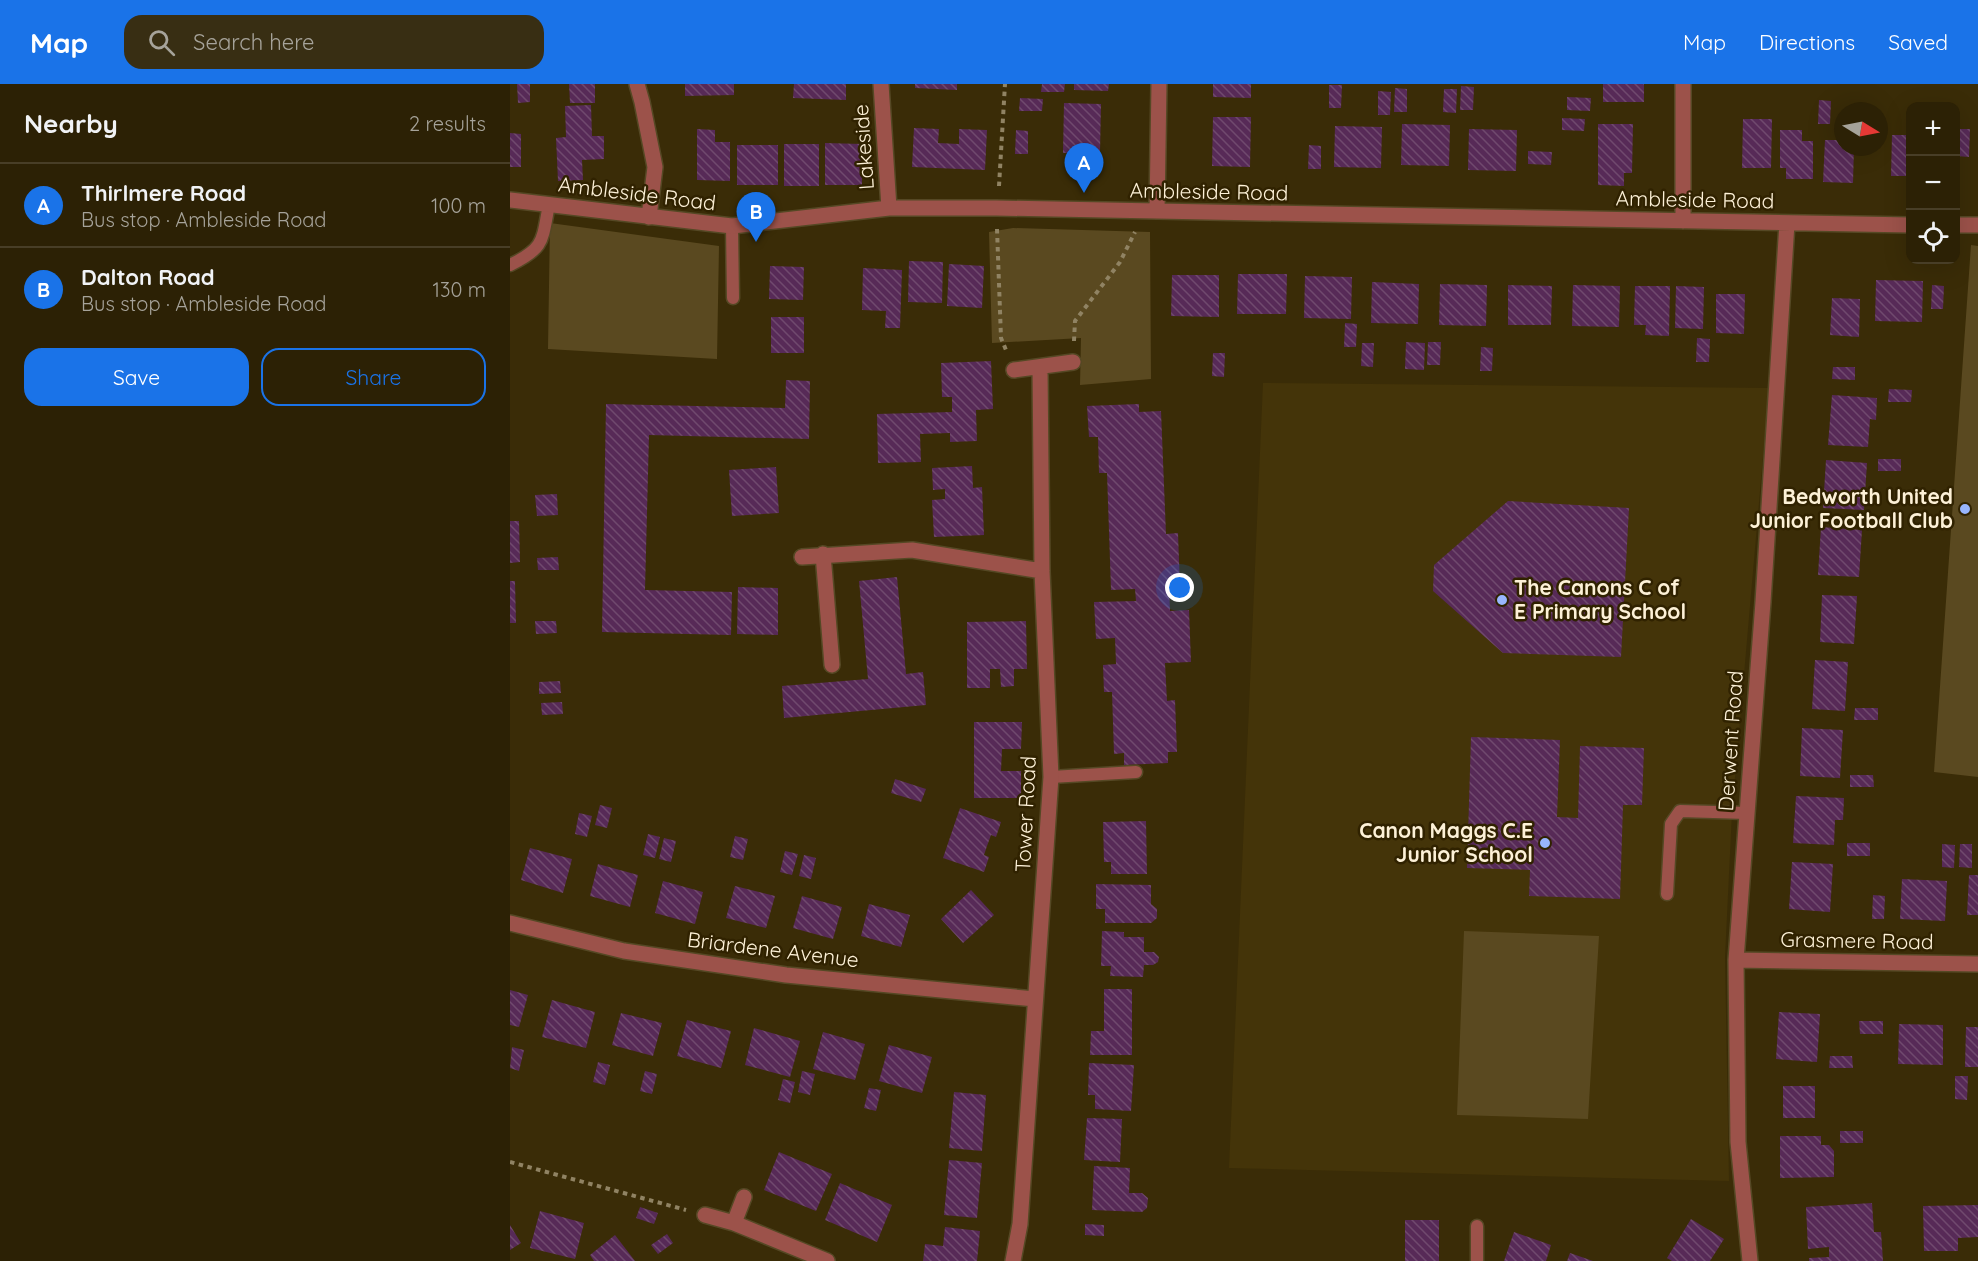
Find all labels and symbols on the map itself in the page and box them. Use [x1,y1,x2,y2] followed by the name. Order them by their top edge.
[1834,102,1888,156] north arrow
[847,104,879,191] street label: Lakeside
[1064,144,1104,193] pin: A
[557,170,717,216] street label: Ambleside Road
[1129,177,1289,205] street label: Ambleside Road
[1615,185,1775,213] street label: Ambleside Road
[736,192,776,242] pin: B
[1749,483,1953,533] place label: Bedworth United Junior Football Club
[1958,502,1972,516] marker: Bedworth United Junior Football Club
[1165,573,1194,602] your location
[1514,574,1686,624] place label: The Canons C of E Primary School
[1495,593,1509,607] marker: The Canons C of E Primary School
[1712,670,1748,812] street label: Derwent Road
[1009,755,1041,873] street label: Tower Road
[1359,817,1533,867] place label: Canon Maggs C.E Junior School
[1538,836,1552,850] marker: Canon Maggs C.E Junior School
[686,926,860,972] street label: Briardene Avenue
[1780,926,1934,954] street label: Grasmere Road

